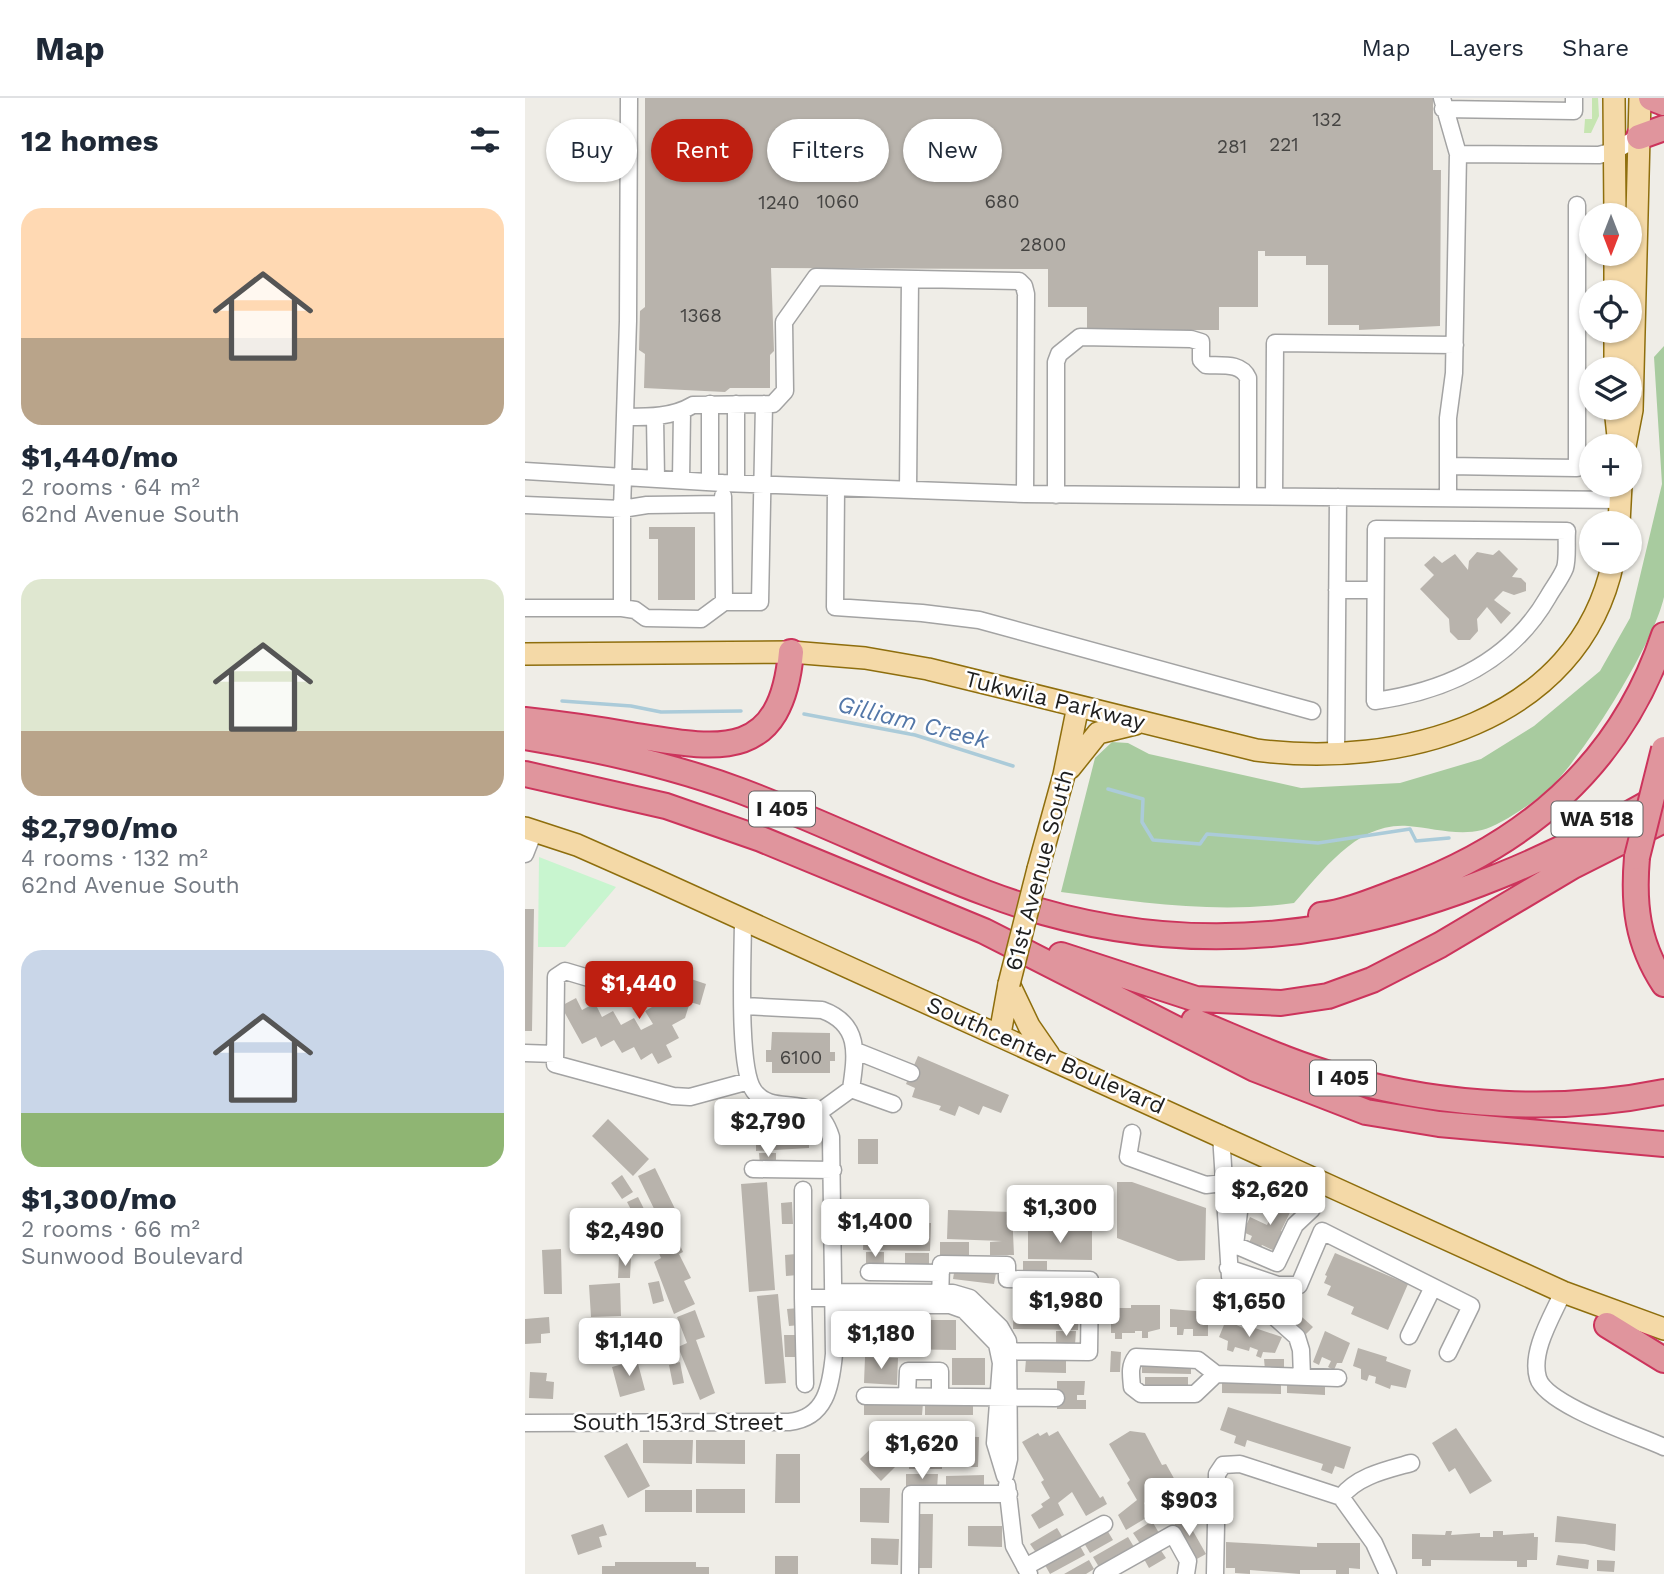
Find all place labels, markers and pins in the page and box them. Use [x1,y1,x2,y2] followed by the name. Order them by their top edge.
[582,962,696,1021] pin: $1,440
[711,1100,825,1159] pin: $2,790
[1213,1168,1327,1227] pin: $2,620
[1003,1186,1117,1245] pin: $1,300
[818,1200,932,1259] pin: $1,400
[568,1208,682,1268] pin: $2,490
[1009,1278,1123,1338] pin: $1,980
[1192,1280,1306,1339] pin: $1,650
[824,1312,938,1371] pin: $1,180
[572,1318,686,1378] pin: $1,140
[865,1422,979,1481] pin: $1,620
[1148,1478,1230,1538] pin: $903

